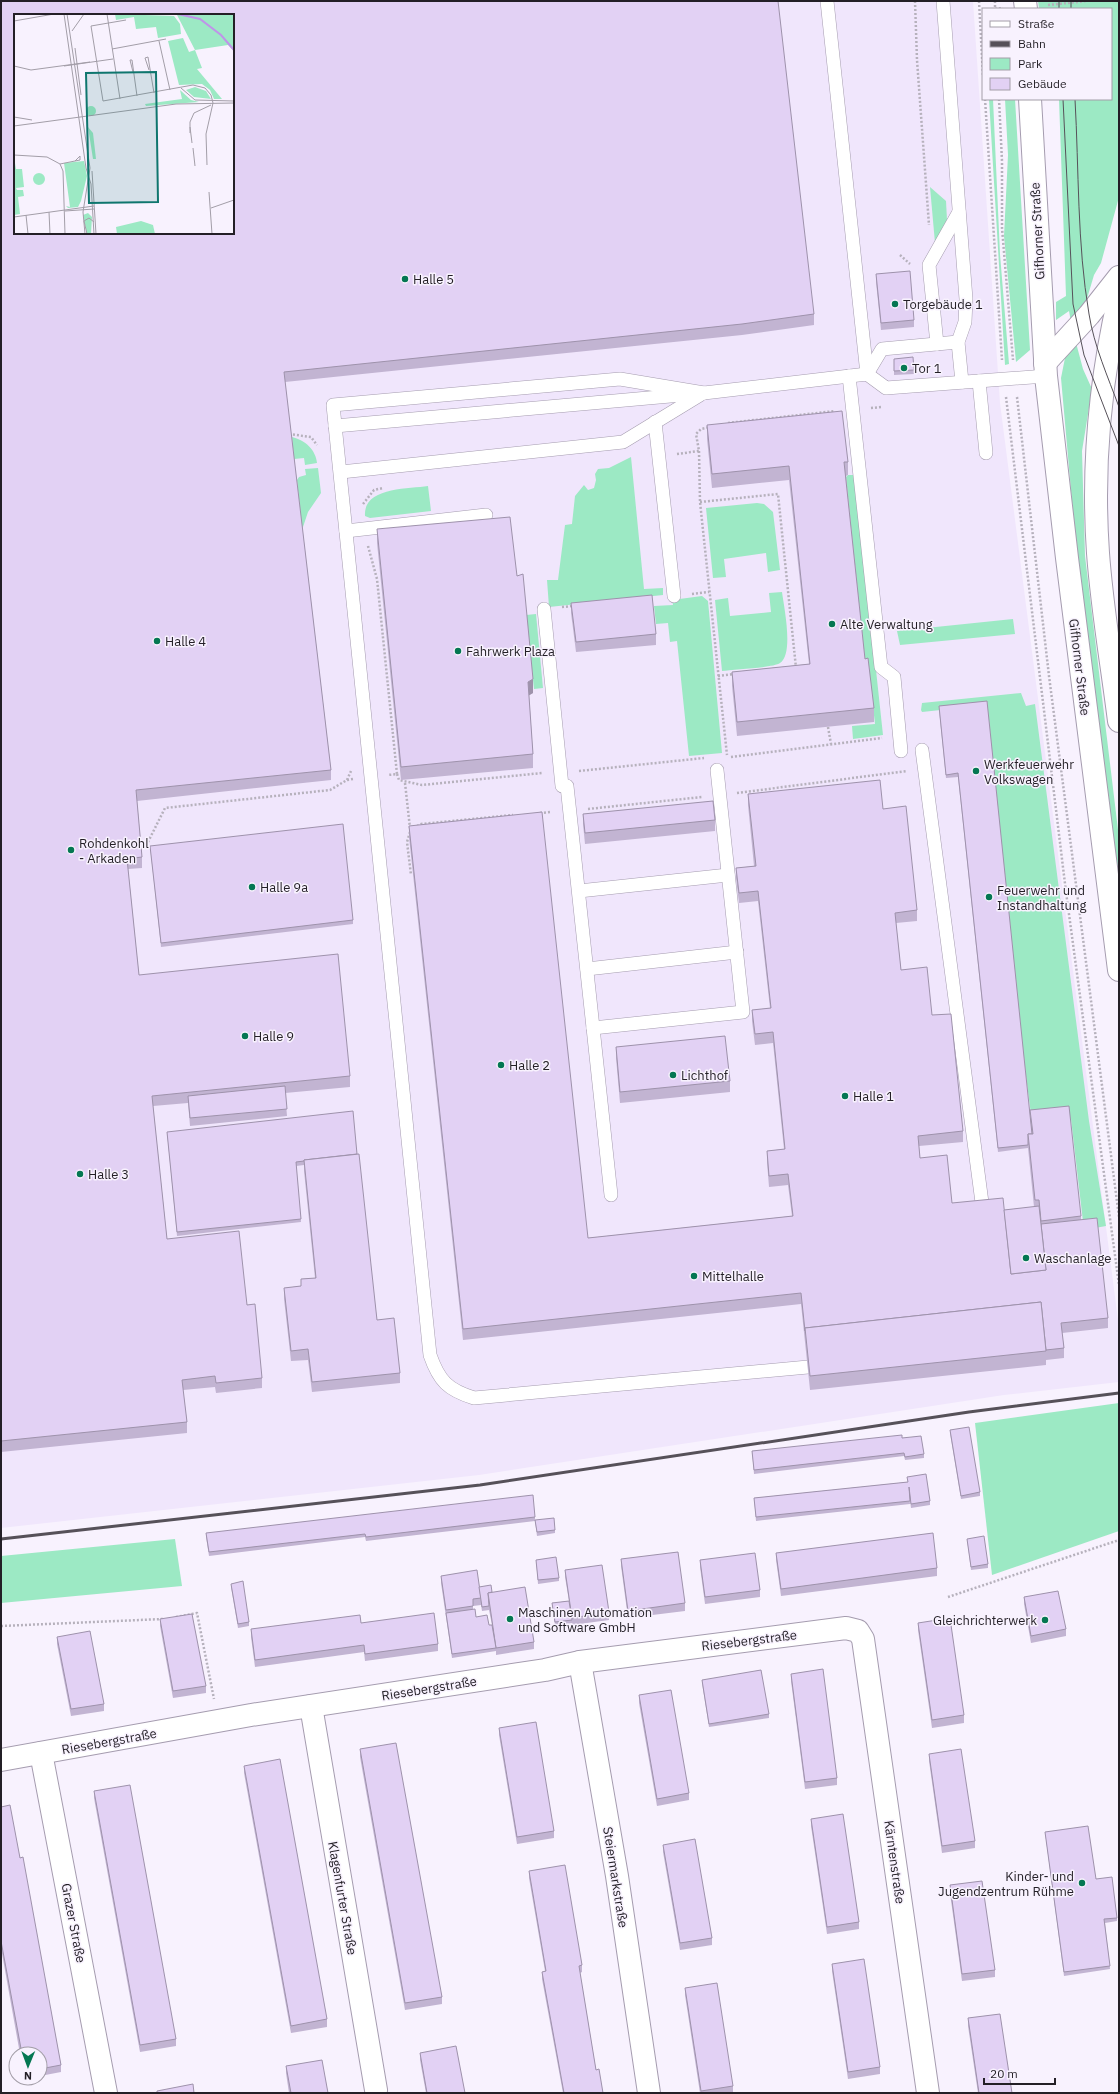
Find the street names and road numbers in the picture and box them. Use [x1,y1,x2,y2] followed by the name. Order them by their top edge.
[1026,182,1049,280] street label: Gifhorner Straße
[1065,618,1094,716] street label: Gifhorner Straße
[700,1626,798,1655] street label: Riesebergstraße
[380,1673,478,1704] street label: Riesebergstraße
[60,1725,158,1758] street label: Riesebergstraße
[880,1819,909,1905] street label: Kärntenstraße
[599,1825,632,1929] street label: Steiermarkstraße
[324,1840,361,1956] street label: Klagenfurter Straße
[57,1882,90,1964] street label: Grazer Straße

